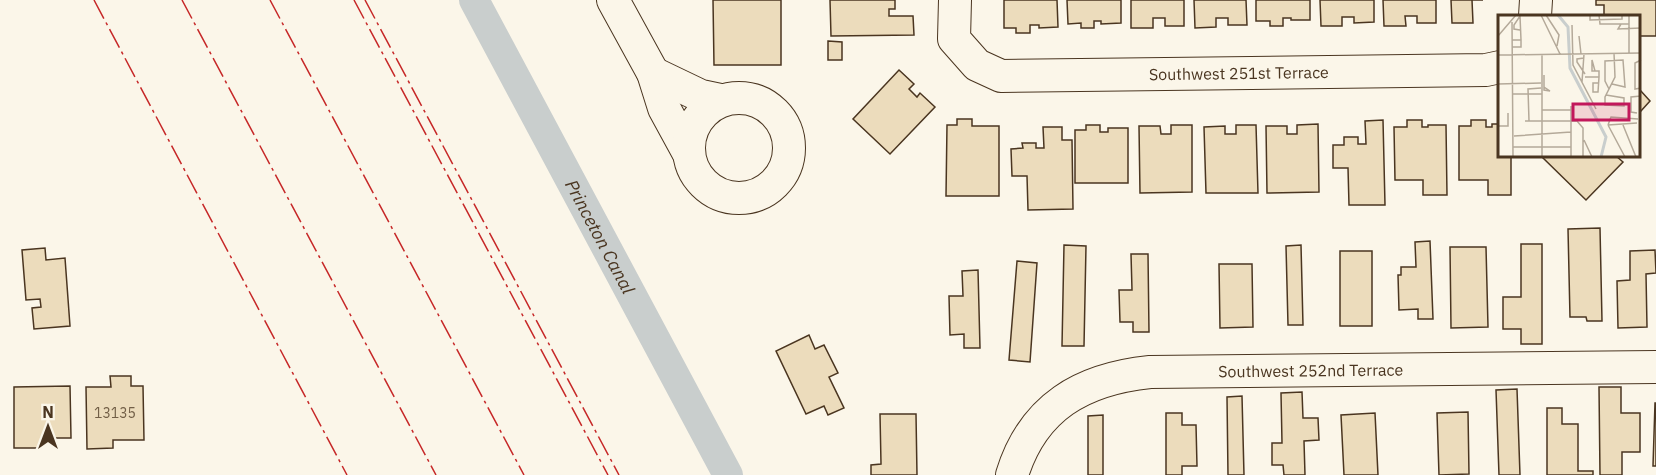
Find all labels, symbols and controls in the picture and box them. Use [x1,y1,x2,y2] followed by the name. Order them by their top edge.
[1498,15,1641,158] inset map
[1149,62,1329,84] street label: Southwest 251st Terrace
[560,175,640,298] water label: Princeton Canal
[1218,359,1404,381] street label: Southwest 252nd Terrace
[18,397,78,457] north arrow
[42,402,54,422] text: N
[94,404,136,422] house number: 13135

